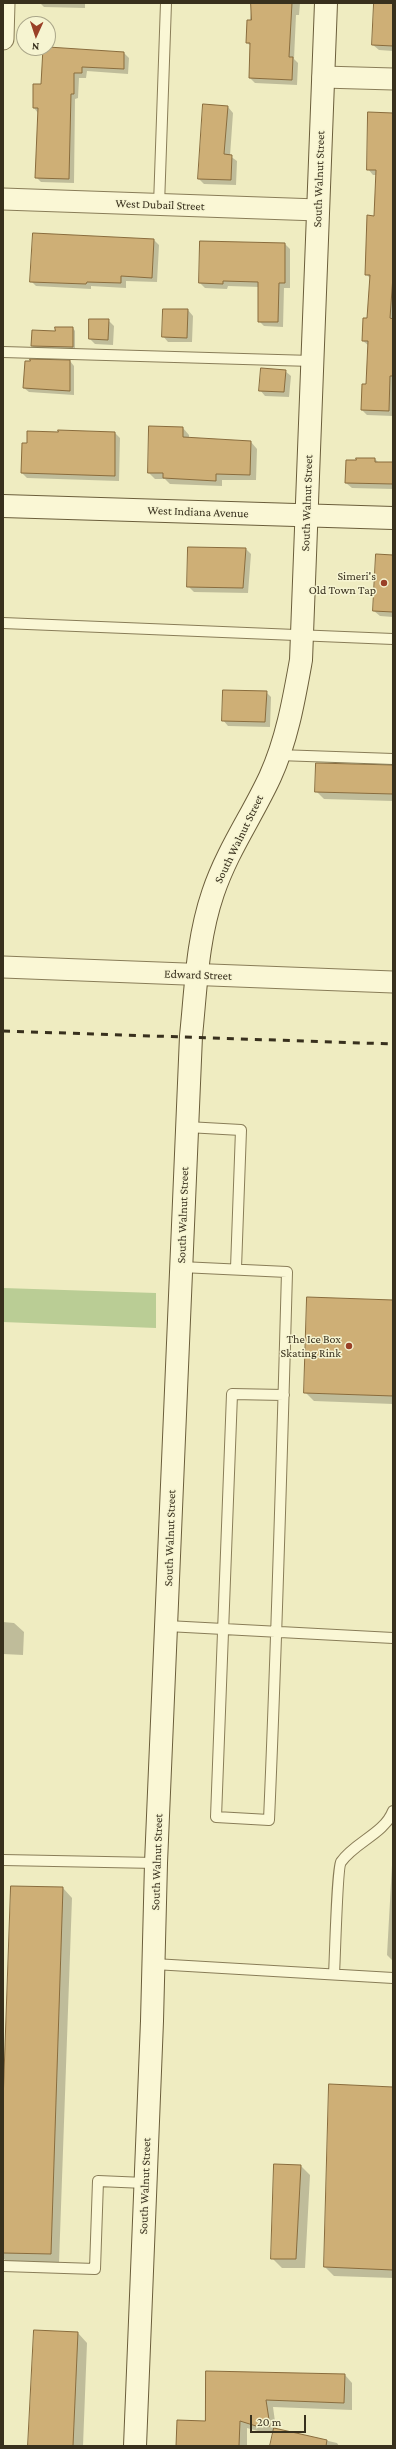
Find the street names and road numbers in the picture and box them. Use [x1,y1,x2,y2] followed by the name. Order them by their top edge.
[310,130,328,228] street label: South Walnut Street
[115,196,205,214] street label: West Dubail Street
[298,454,316,552] street label: South Walnut Street
[147,503,249,521] street label: West Indiana Avenue
[211,792,267,886] street label: South Walnut Street
[164,967,232,983] street label: Edward Street
[174,1166,192,1264] street label: South Walnut Street
[161,1489,179,1587] street label: South Walnut Street
[148,1813,166,1911] street label: South Walnut Street
[136,2137,154,2235] street label: South Walnut Street

